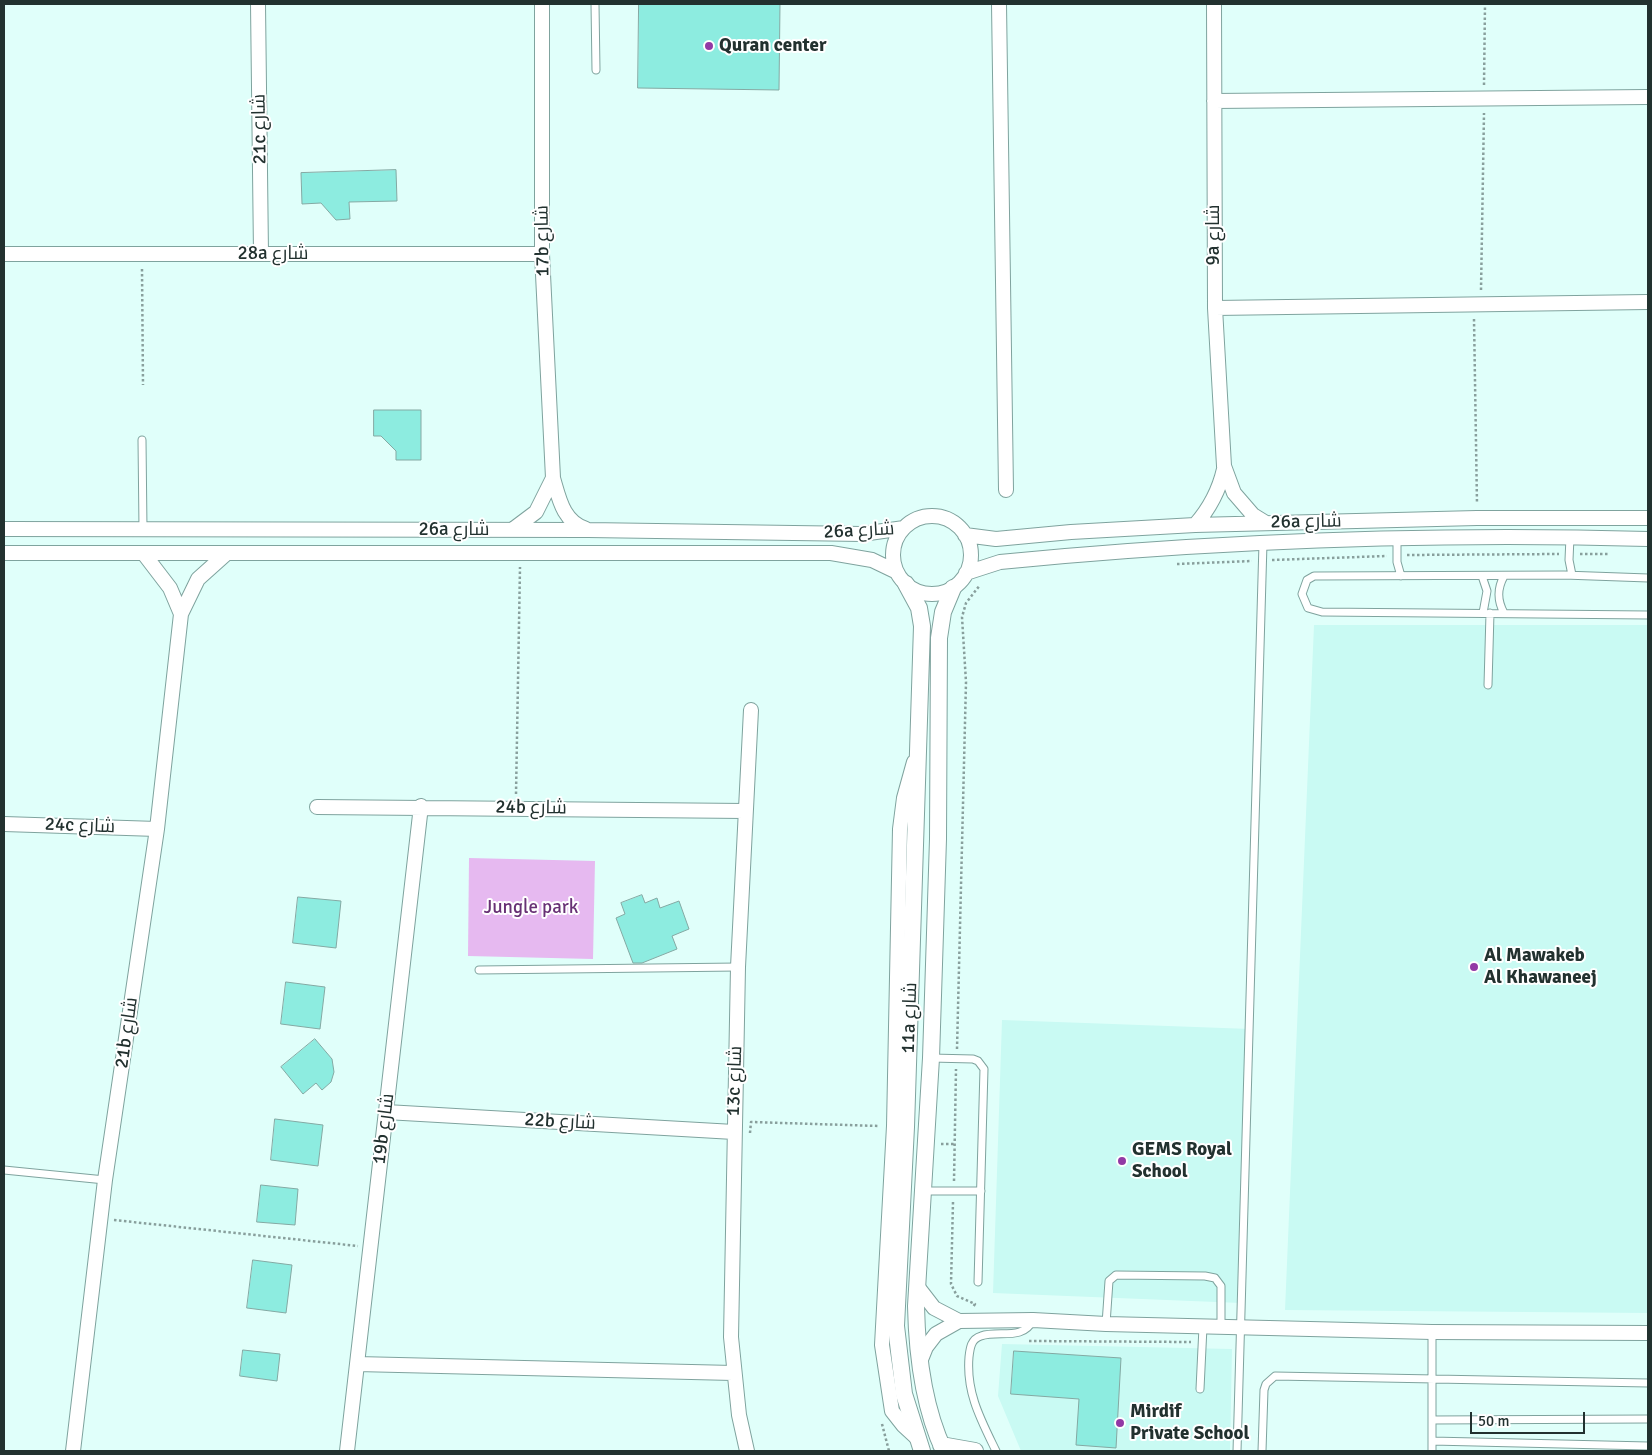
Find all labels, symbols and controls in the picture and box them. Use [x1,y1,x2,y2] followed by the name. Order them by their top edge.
[719,35,826,57] place label: Quran center
[703,40,715,52] marker: Quran center
[248,94,272,164] street label: 21c شارع
[531,205,555,277] street label: 17b شارع
[1203,205,1225,265] street label: 9a شارع
[237,243,309,265] street label: 28a شارع
[1270,510,1342,534] street label: 26a شارع
[823,518,895,544] street label: 26a شارع
[418,519,490,541] street label: 26a شارع
[495,796,567,820] street label: 24b شارع
[44,813,116,839] street label: 24c شارع
[484,897,578,919] park label: Jungle park
[1484,945,1597,989] place label: Al Mawakeb Al Khawaneej
[1468,961,1480,973] marker: Al Mawakeb Al Khawaneej
[897,982,923,1054] street label: 11a شارع
[111,996,143,1070] street label: 21b شارع
[722,1045,748,1117] street label: 13c شارع
[368,1092,400,1166] street label: 19b شارع
[524,1109,596,1135] street label: 22b شارع
[1132,1139,1232,1183] place label: GEMS Royal School
[1116,1155,1128,1167] marker: GEMS Royal School
[1130,1401,1249,1445] place label: Mirdif Private School
[1472,1402,1587,1434] scale bar
[1478,1412,1509,1430] text: 50 m
[1114,1417,1126,1429] marker: Mirdif Private School

